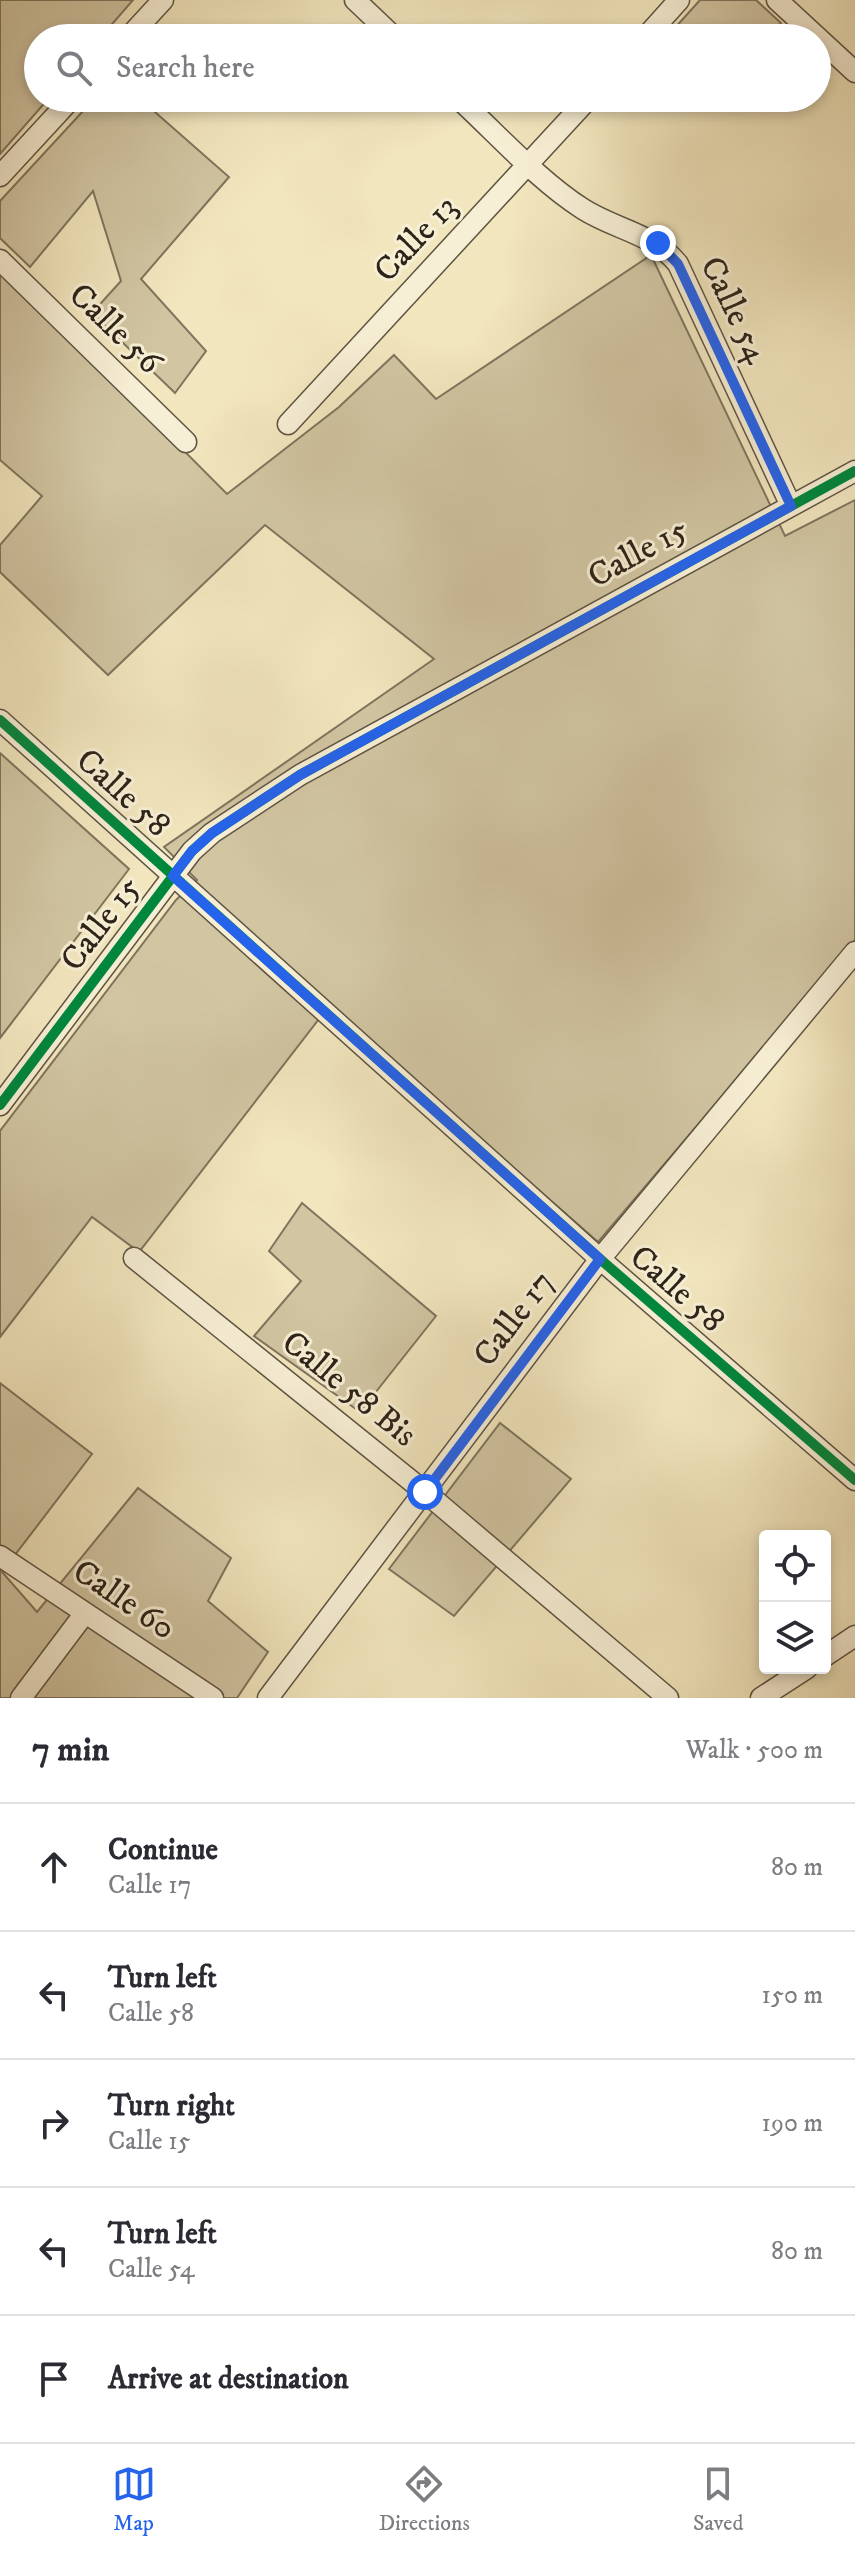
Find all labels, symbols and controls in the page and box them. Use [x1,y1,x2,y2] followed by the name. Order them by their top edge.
[24,24,831,112] search box
[52,46,96,90] icon: search
[116,50,255,87] text: Search here
[365,187,467,291] street label: Calle 13
[640,225,676,261] route end
[690,250,778,371] street label: Calle 54
[60,275,171,384] street label: Calle 56
[581,508,695,598] street label: Calle 15
[67,740,179,846] street label: Calle 58
[52,868,150,980] street label: Calle 15
[621,1236,733,1342] street label: Calle 58
[464,1263,564,1375] street label: Calle 17
[273,1322,425,1456] street label: Calle 58 Bis
[407,1474,443,1510] route start
[759,1530,831,1674] map controls
[759,1530,831,1602] button: locate
[65,1551,183,1649] street label: Calle 60
[759,1602,831,1674] button: layers
[32,1729,109,1771] text: 7 min
[686,1734,823,1767] text: Walk · 500 m
[108,1832,218,1869] text: Continue
[32,1845,76,1889] icon: ahead
[771,1851,823,1884] text: 80 m
[108,1869,191,1902] text: Calle 17
[108,1960,217,1997] text: Turn left
[32,1973,76,2017] icon: left
[762,1979,823,2012] text: 150 m
[108,1997,194,2030] text: Calle 58
[108,2088,235,2125] text: Turn right
[32,2101,76,2145] icon: right
[761,2107,823,2140] text: 190 m
[108,2125,191,2158] text: Calle 15
[108,2216,217,2253] text: Turn left
[32,2229,76,2273] icon: left
[771,2235,823,2268] text: 80 m
[108,2253,195,2286] text: Calle 54
[32,2357,76,2401] icon: arrive
[108,2361,349,2398] text: Arrive at destination
[112,2462,156,2537] tab: Map
[379,2462,470,2537] tab: Directions
[693,2462,743,2537] tab: Saved

